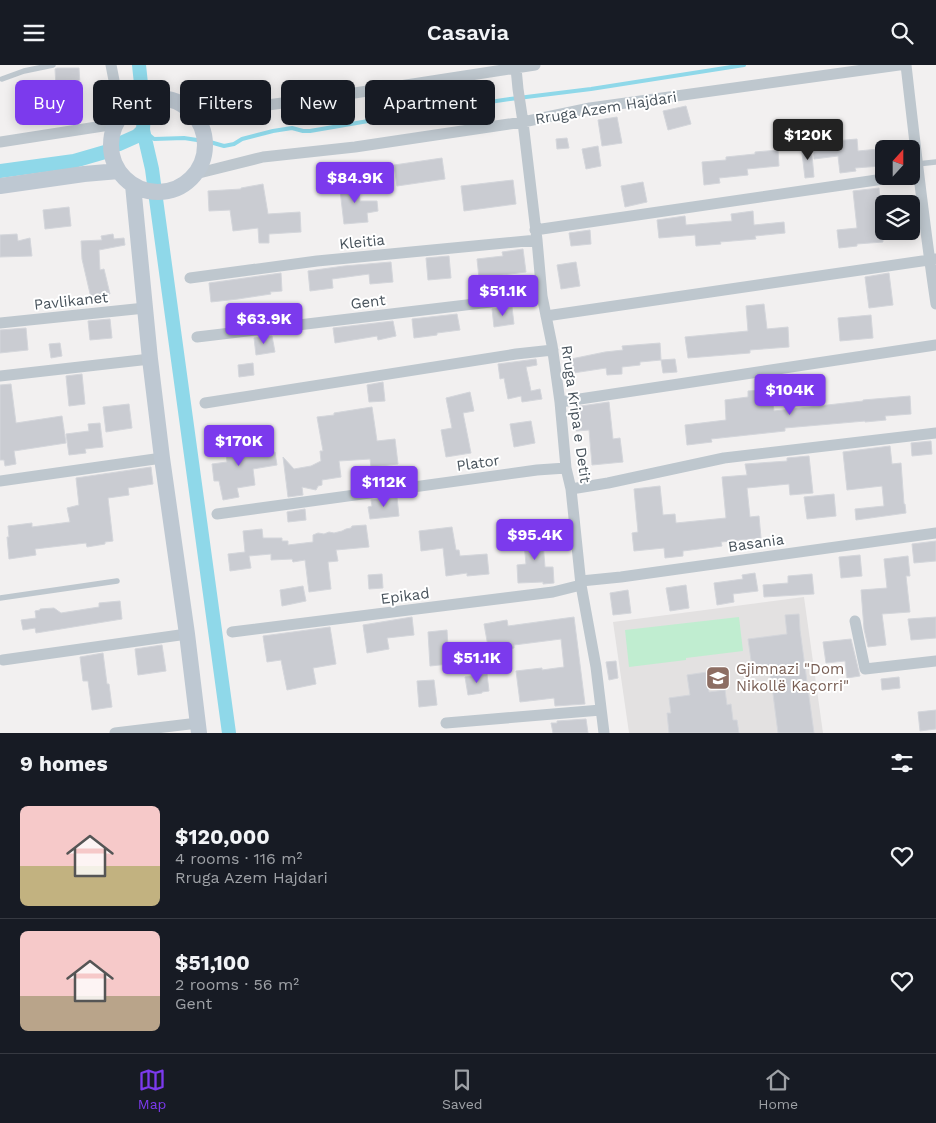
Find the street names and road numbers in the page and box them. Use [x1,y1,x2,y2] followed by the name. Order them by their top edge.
[534,88,678,128] street label: Rruga Azem Hajdari
[338,231,386,253] street label: Kleitia
[33,288,110,314] street label: Pavlikanet
[350,291,387,313] street label: Gent
[557,344,595,485] street label: Rruga Kripa e Detit
[455,451,501,475] street label: Plator
[727,530,786,556] street label: Basania
[379,584,431,608] street label: Epikad

